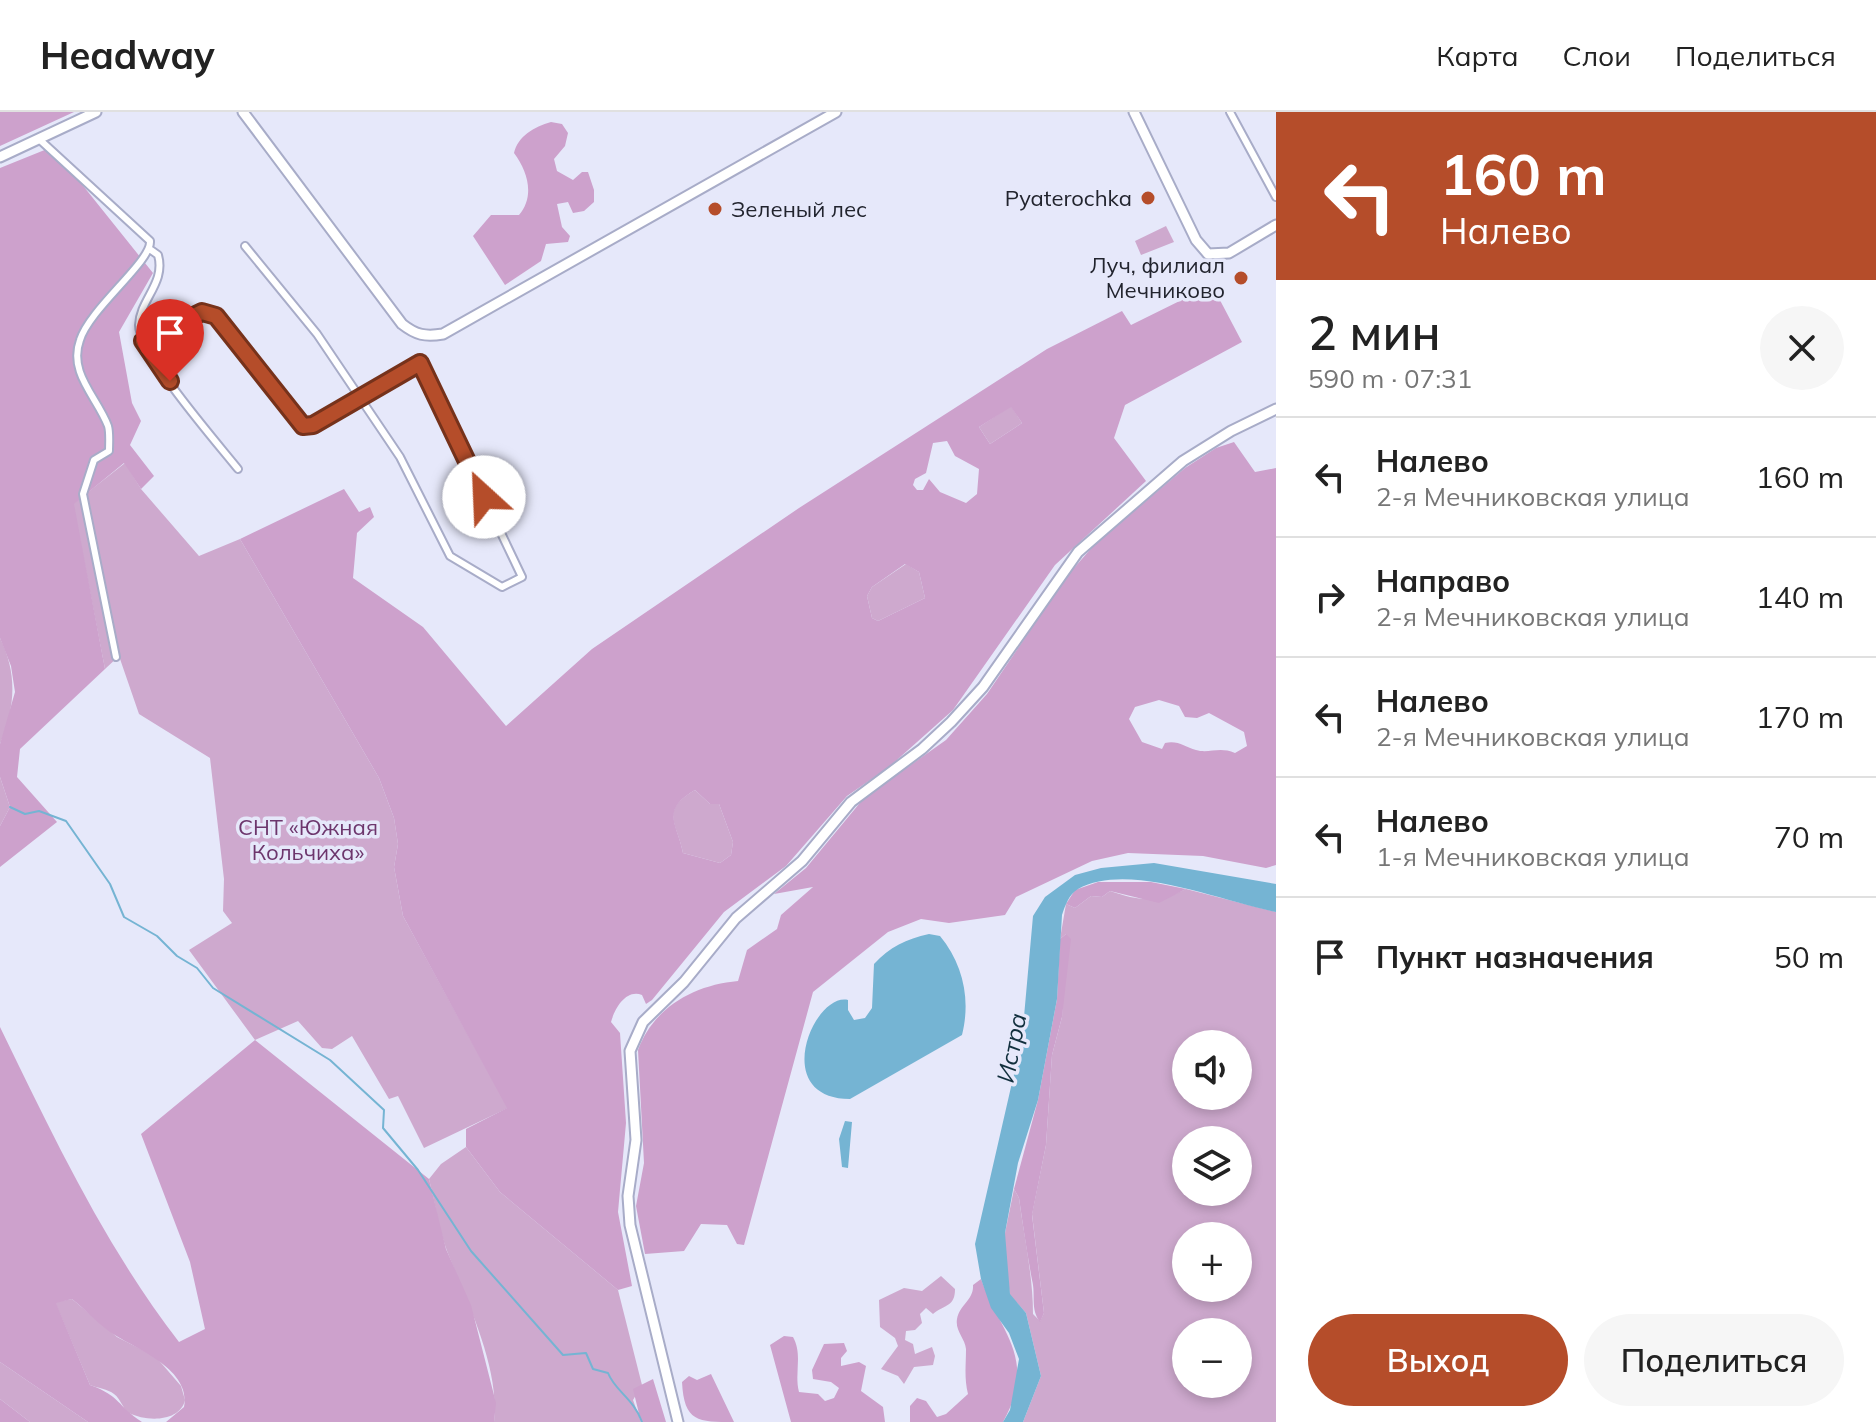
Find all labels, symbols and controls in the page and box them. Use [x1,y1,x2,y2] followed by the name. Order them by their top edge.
[40,31,215,79] text: Headway
[1436,38,1519,73] text: Карта
[1563,38,1631,73] text: Слои
[1675,38,1836,73] text: Поделиться
[1440,139,1607,209] text: 160 m
[1308,144,1412,248] icon: left
[1005,184,1132,212] place label: Pyaterochka
[1139,189,1157,207] marker: Pyaterochka
[731,195,867,223] place label: Зеленый лес
[706,200,724,218] marker: Зеленый лес
[1440,208,1572,253] text: Налево
[1090,251,1225,304] place label: Луч, филиал Мечниково
[1232,269,1250,287] marker: Луч, филиал Мечниково
[136,299,204,381] pin
[1308,302,1441,362] text: 2 мин
[1760,306,1844,390] button: close
[148,311,192,355] icon: arrive
[1308,362,1472,395] text: 590 m · 07:31
[1376,442,1489,480] text: Налево
[442,455,526,539] position arrow
[1308,455,1352,499] icon: left
[1756,458,1844,496] text: 160 m
[1376,480,1690,513] text: 2-я Мечниковская улица
[1376,562,1510,600] text: Направо
[1308,575,1352,619] icon: right
[1756,578,1844,616] text: 140 m
[1376,600,1690,633] text: 2-я Мечниковская улица
[1376,682,1489,720] text: Налево
[1308,695,1352,739] icon: left
[1756,698,1844,736] text: 170 m
[1376,720,1690,753] text: 2-я Мечниковская улица
[1376,802,1489,840] text: Налево
[238,813,378,866] park label: СНТ «Южная Кольчиха»
[1308,815,1352,859] icon: left
[1774,818,1844,856] text: 70 m
[1376,840,1690,873] text: 1-я Мечниковская улица
[1308,935,1352,979] icon: arrive
[1376,938,1654,976] text: Пункт назначения
[1774,938,1844,976] text: 50 m
[990,1010,1032,1085] water label: Истра
[1172,1030,1252,1398] map controls
[1172,1030,1252,1110] button: sound
[1172,1126,1252,1206] button: layers
[1172,1222,1252,1302] button: +
[1308,1314,1568,1406] button: Выход
[1584,1314,1844,1406] button: Поделиться
[1172,1318,1252,1398] button: −

